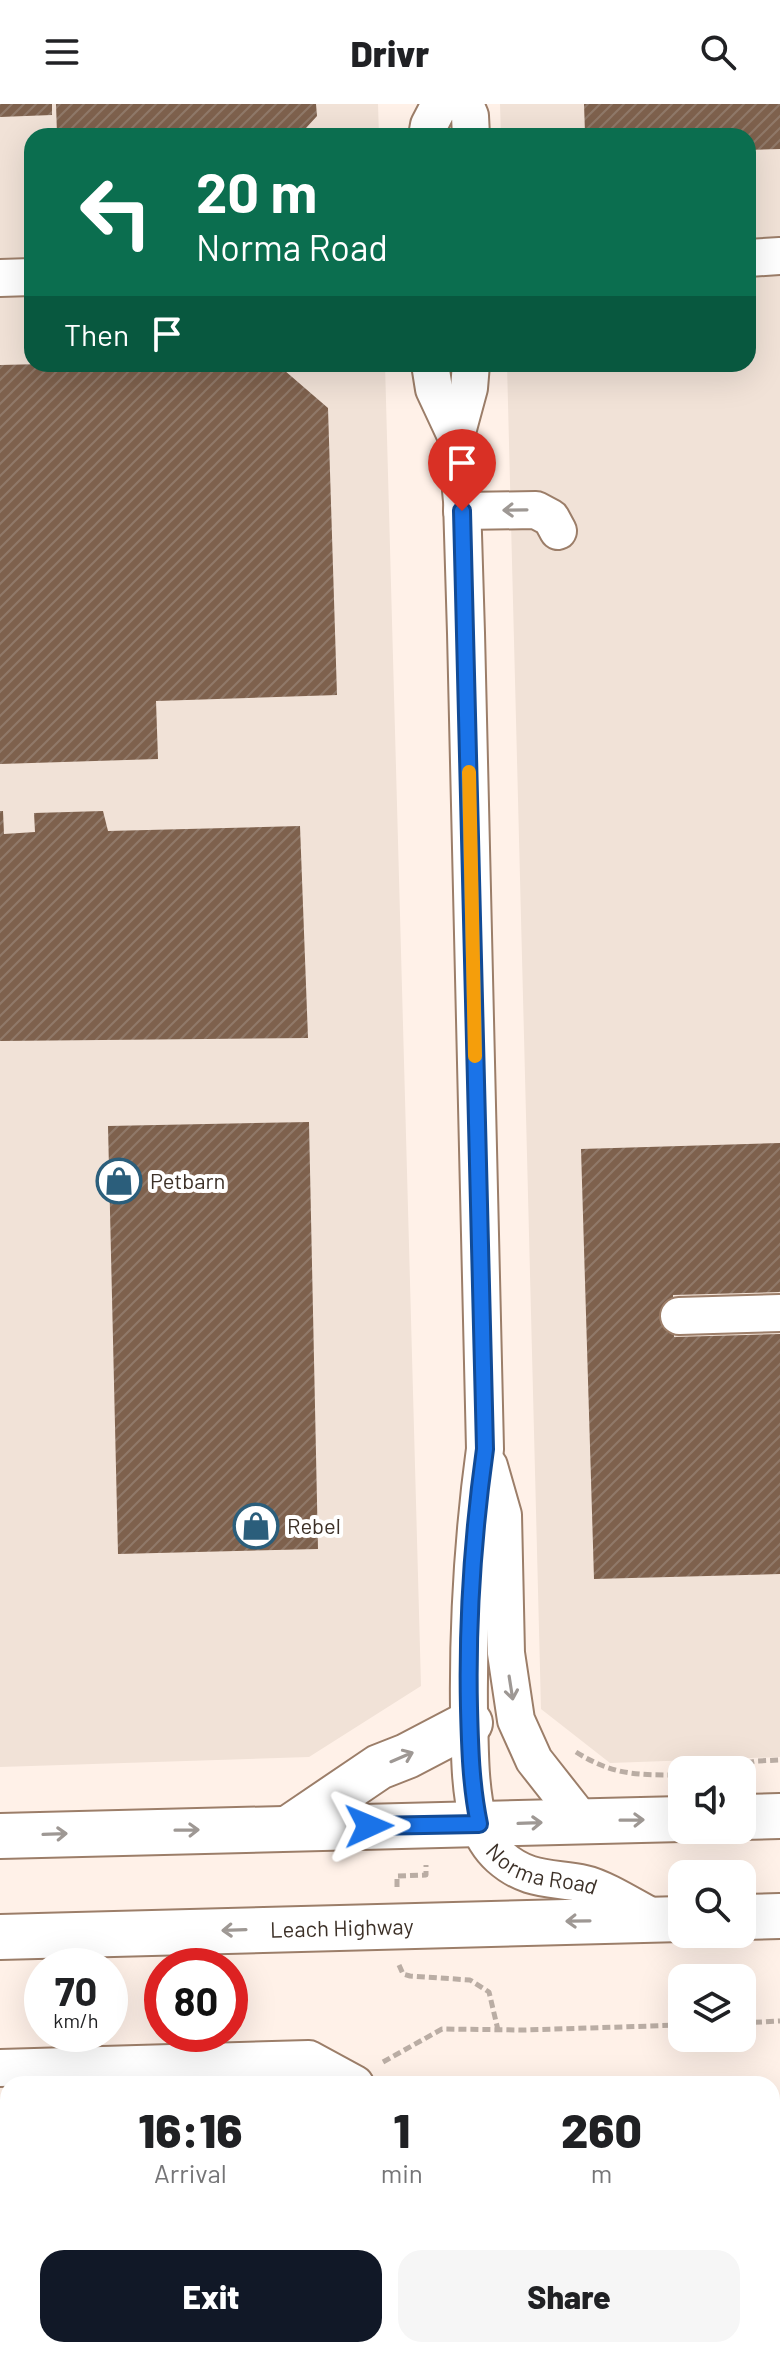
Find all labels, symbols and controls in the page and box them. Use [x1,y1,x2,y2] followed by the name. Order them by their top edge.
[40,30,84,74] icon: menu
[696,30,740,74] icon: search
[351,31,429,74] text: Drivr
[196,157,317,224] text: 20 m
[64,160,168,264] icon: left
[196,225,388,268] text: Norma Road
[145,312,189,356] icon: arrive
[64,316,129,352] text: Then
[428,429,496,511] pin
[440,441,484,485] icon: arrive
[502,503,529,518] one-way arrow
[95,1157,143,1205] shop icon: Petbarn
[150,1167,225,1193] place label: Petbarn
[232,1502,280,1550] shop icon: Rebel
[287,1512,341,1538] place label: Rebel
[504,1675,519,1700] one-way arrow
[389,1749,414,1764] one-way arrow
[668,1756,756,2052] map controls
[668,1756,756,1844] button: sound
[327,1784,411,1868] position arrow
[618,1812,645,1828] one-way arrow
[516,1815,543,1830] one-way arrow
[173,1823,200,1838] one-way arrow
[41,1826,68,1842] one-way arrow
[481,1837,601,1899] street label: Norma Road
[668,1860,756,1948] button: search
[270,1912,414,1942] street label: Leach Highway
[565,1914,592,1929] one-way arrow
[221,1923,248,1938] one-way arrow
[144,1948,248,2052] speed limit sign: 80
[668,1964,756,2052] button: layers
[55,1966,97,2014] text: 70
[53,2008,99,2032] text: km/h
[138,2100,242,2158] text: 16:16
[393,2100,410,2158] text: 1
[561,2100,642,2158] text: 260
[154,2157,227,2188] text: Arrival
[381,2157,423,2188] text: min
[591,2157,612,2188] text: m
[40,2250,382,2342] button: Exit
[398,2250,740,2342] button: Share

